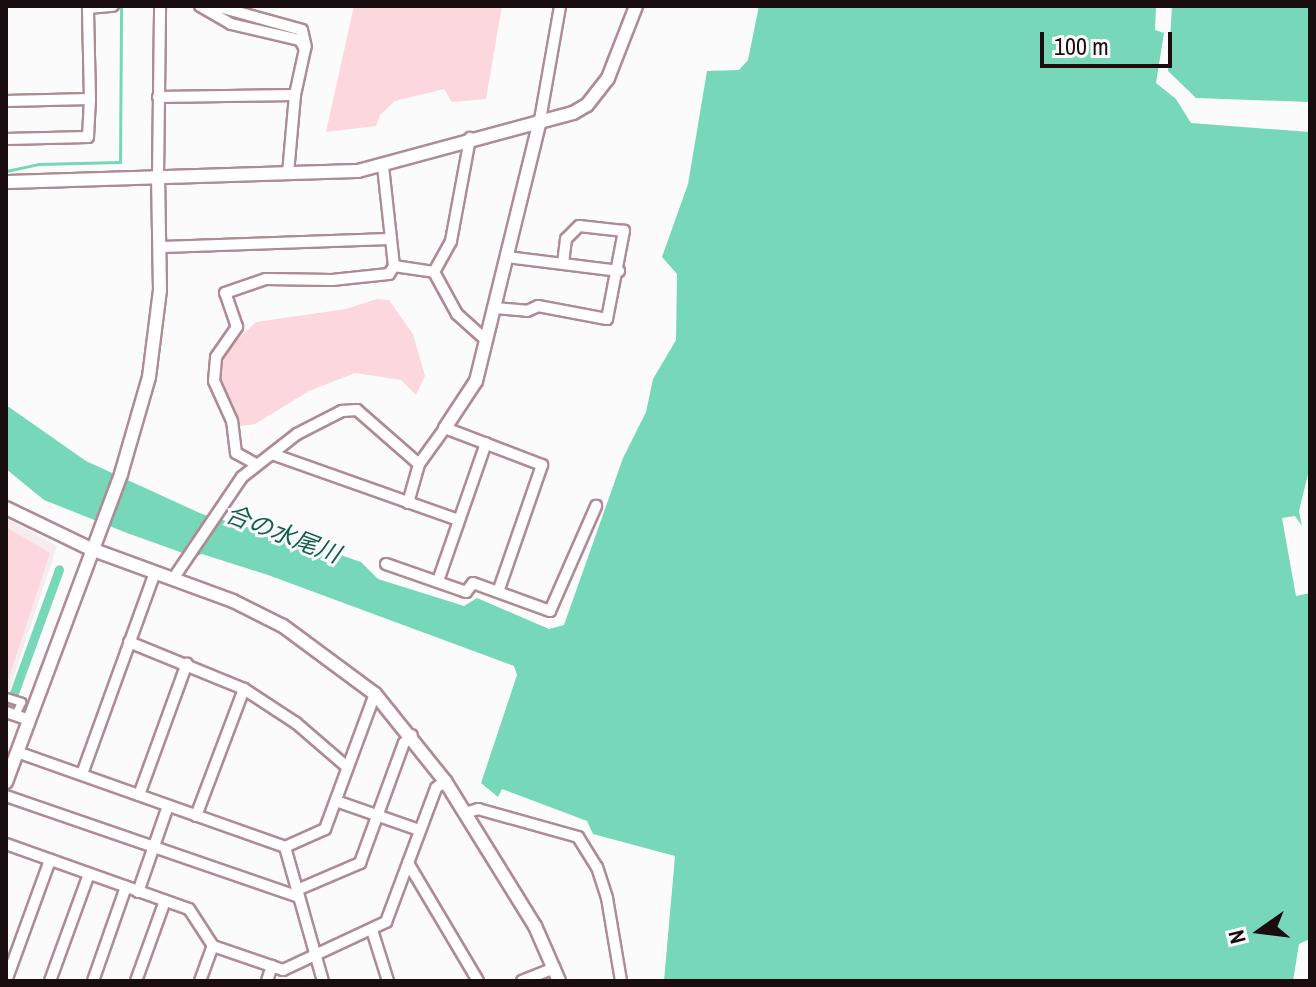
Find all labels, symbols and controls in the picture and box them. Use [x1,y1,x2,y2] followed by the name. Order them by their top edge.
[1044,16,1176,66] scale bar
[1054,30,1109,62] text: 100 m
[222,499,344,569] water label: 合の水尾川
[1220,891,1300,971] north arrow
[1221,927,1253,947] text: N

